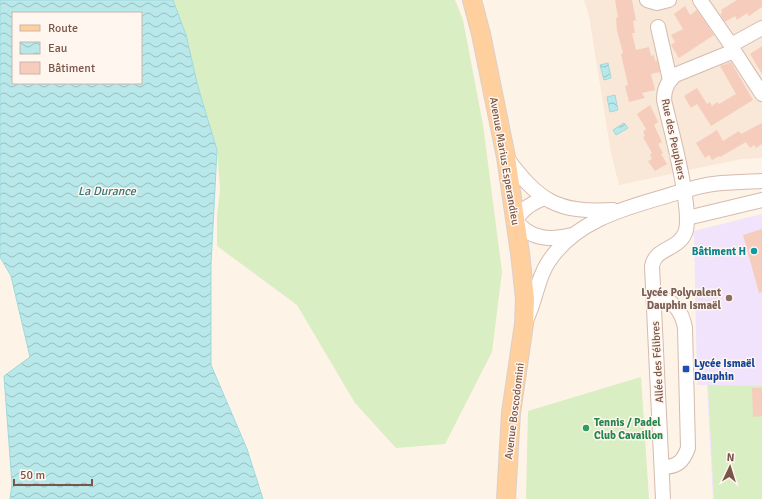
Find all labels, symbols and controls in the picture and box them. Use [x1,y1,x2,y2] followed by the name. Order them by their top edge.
[12,12,142,84] legend
[48,21,78,36] text: Route
[48,41,67,56] text: Eau
[48,61,95,76] text: Bâtiment
[487,96,522,226] street label: Avenue Marius Esperandieu
[659,97,689,181] street label: Rue des Peupliers
[78,184,137,199] water label: La Durance
[692,245,746,258] place label: Bâtiment H
[749,246,759,256] marker: Bâtiment H
[641,286,722,312] place label: Lycée Polyvalent Dauphin Ismaël
[724,293,734,303] marker: Lycée Polyvalent Dauphin Ismaël
[649,321,666,403] street label: Allée des Félibres
[694,357,756,383] place label: Lycée Ismaël Dauphin
[502,362,527,460] street label: Avenue Boscodomini
[681,364,691,374] marker: Lycée Ismaël Dauphin
[594,416,663,442] place label: Tennis / Padel Club Cavaillon
[581,423,591,433] marker: Tennis / Padel Club Cavaillon
[710,447,750,487] north arrow
[726,451,735,464] text: N
[14,461,92,487] scale bar
[20,468,45,483] text: 50 m

